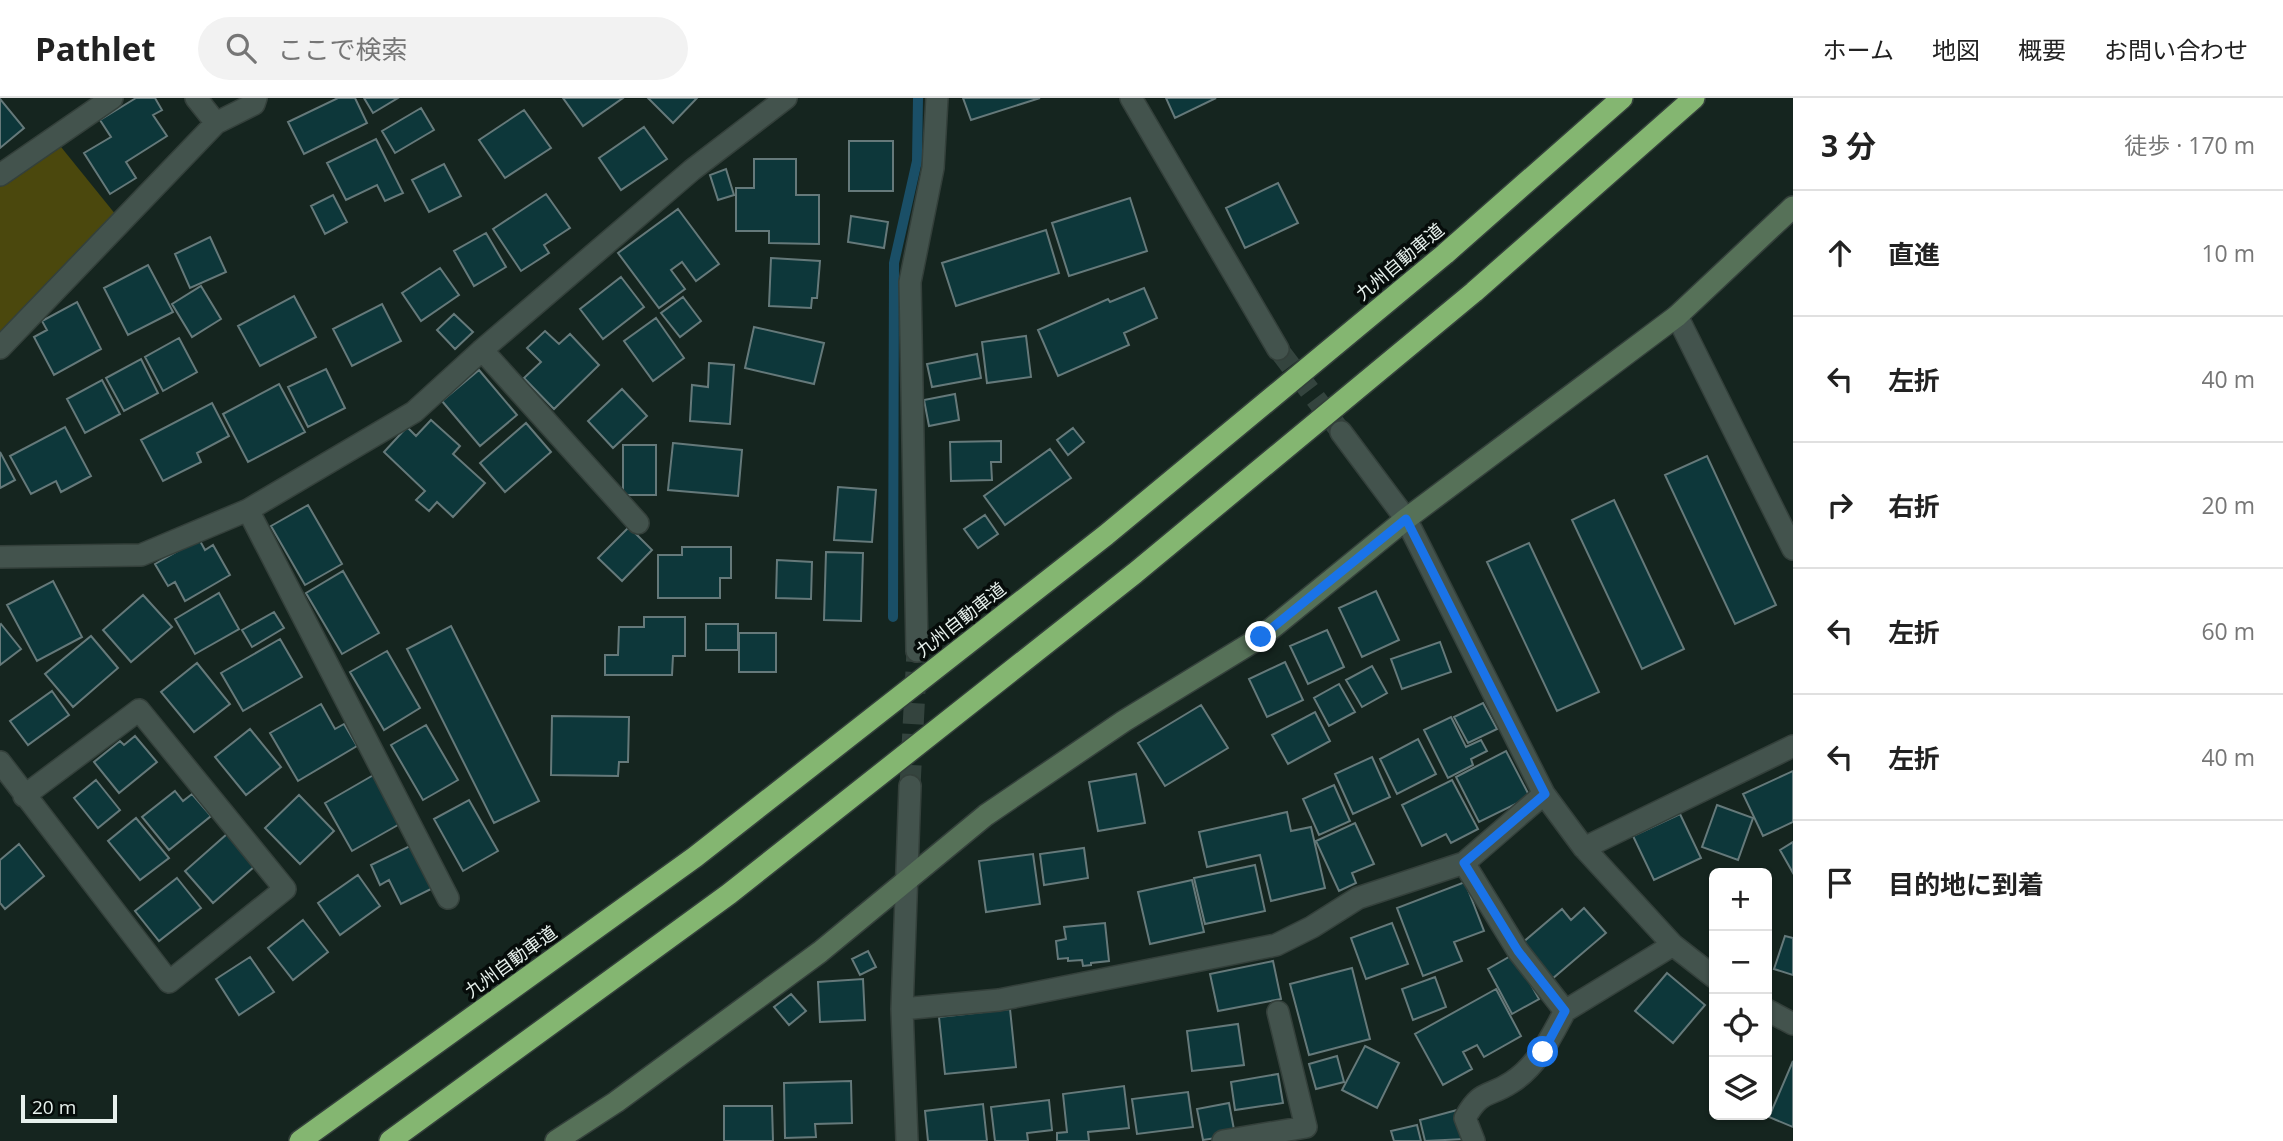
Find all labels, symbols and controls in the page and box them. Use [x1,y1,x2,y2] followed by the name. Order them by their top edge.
[198,17,688,80] search box
[35,26,156,71] text: Pathlet
[222,29,260,67] icon: search
[278,31,408,67] text: ここで検索
[1823,33,1894,66] text: ホーム
[1932,33,1980,66] text: 地図
[2018,33,2066,66] text: 概要
[2104,33,2248,66] text: お問い合わせ
[1821,125,1876,166] text: 3 分
[2124,129,2255,161] text: 徒歩 · 170 m
[1350,217,1448,305] street label: 九州自動車道
[1821,234,1859,272] icon: ahead
[1888,236,1940,272] text: 直進
[2201,237,2255,269] text: 10 m
[1821,360,1859,398] icon: left
[1888,362,1940,398] text: 左折
[2201,363,2255,395] text: 40 m
[1821,486,1859,524] icon: right
[1888,488,1940,524] text: 右折
[2201,489,2255,521] text: 20 m
[910,577,1010,662] street label: 九州自動車道
[1821,612,1859,650] icon: left
[1888,614,1940,650] text: 左折
[2201,615,2255,647] text: 60 m
[1245,621,1276,652] route end
[1821,738,1859,776] icon: left
[1888,740,1940,776] text: 左折
[2201,741,2255,773] text: 40 m
[1821,864,1859,902] icon: arrive
[1888,866,2044,902] text: 目的地に到着
[1709,868,1772,1120] map controls
[1709,868,1772,931] button: +
[460,920,561,1003] street label: 九州自動車道
[1709,931,1772,994] button: −
[1709,994,1772,1057] button: locate
[1527,1036,1558,1067] route start
[1709,1057,1772,1120] button: layers
[21,1092,117,1124] scale bar
[32,1094,76,1120] text: 20 m

